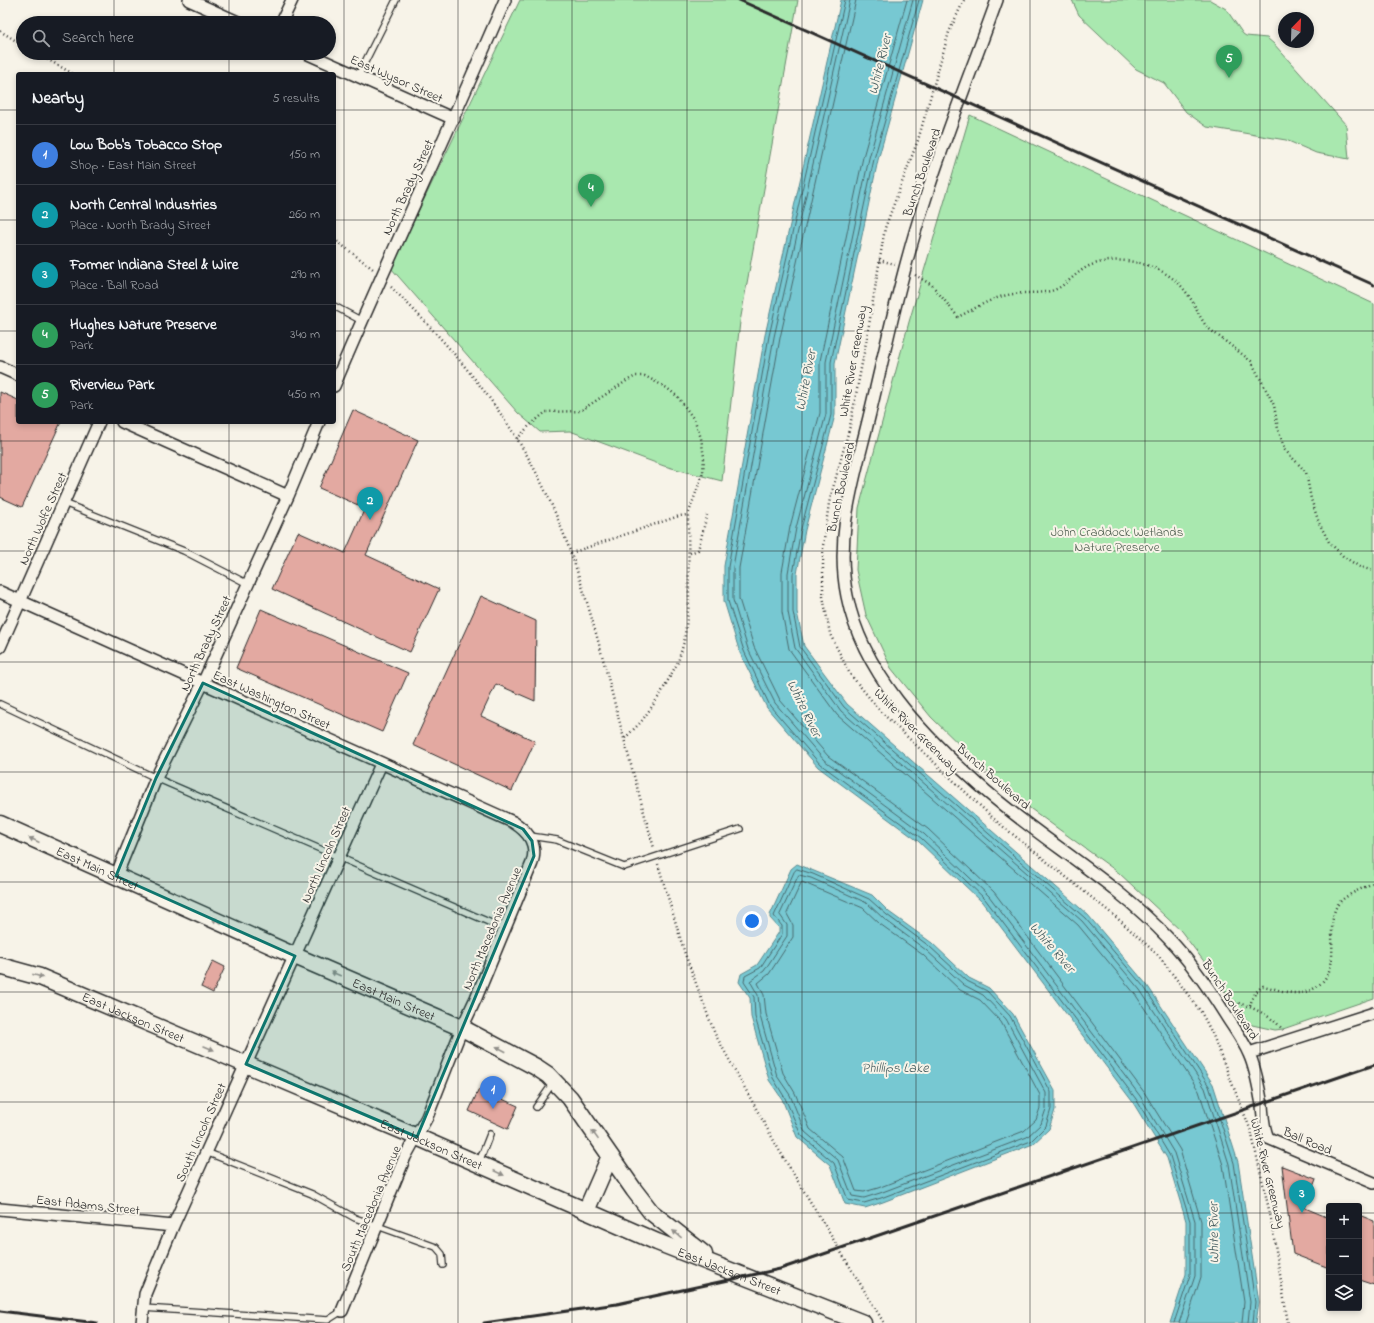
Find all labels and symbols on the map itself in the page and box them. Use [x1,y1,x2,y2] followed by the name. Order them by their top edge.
[1278,12,1314,48] north arrow
[863,31,898,97] water label: White River
[1216,45,1242,78] pin: 5
[347,50,446,110] street label: East Wysor Street
[898,125,947,220] street label: Bunch Boulevard
[378,136,440,239] street label: North Brady Street
[578,174,604,207] pin: 4
[834,304,874,419] street label: White River Greenway
[790,347,823,412] water label: White River
[822,440,860,535] street label: Bunch Boulevard
[14,469,73,568] street label: North Wolfe Street
[357,487,383,520] pin: 2
[1051,523,1184,557] park label: John Craddock Wetlands Nature Preserve
[176,592,238,695] street label: North Brady Street
[209,666,334,736] street label: East Washington Street
[781,677,827,742] water label: White River
[869,684,963,778] street label: White River Greenway
[951,739,1035,815] street label: Bunch Boulevard
[297,803,356,906] street label: North Lincoln Street
[29,837,40,843] one-way arrow
[53,842,142,896] street label: East Main Street
[458,864,527,993] street label: North Macedonia Avenue
[742,911,762,931] your location
[211,918,223,924] one-way arrow
[1024,918,1081,979] water label: White River
[1196,955,1263,1044] street label: Bunch Boulevard
[330,971,342,977] one-way arrow
[32,973,44,979] one-way arrow
[349,974,439,1027] street label: East Main Street
[79,988,188,1048] street label: East Jackson Street
[203,1045,215,1052] one-way arrow
[495,1045,507,1052] one-way arrow
[861,1058,929,1079] water label: Phillips Lake
[480,1076,506,1109] pin: 1
[171,1079,232,1185] street label: South Lincoln Street
[323,1097,335,1103] one-way arrow
[377,1114,486,1176] street label: East Jackson Street
[1244,1116,1290,1231] street label: White River Greenway
[1279,1122,1336,1160] street label: Ball Road
[591,1129,599,1140] one-way arrow
[336,1143,407,1274] street label: South Macedonia Avenue
[494,1170,505,1176] one-way arrow
[1289,1180,1315,1213] pin: 3
[35,1191,141,1220] street label: East Adams Street
[1203,1201,1226,1264] water label: White River
[672,1230,683,1238] one-way arrow
[674,1243,784,1301] street label: East Jackson Street

